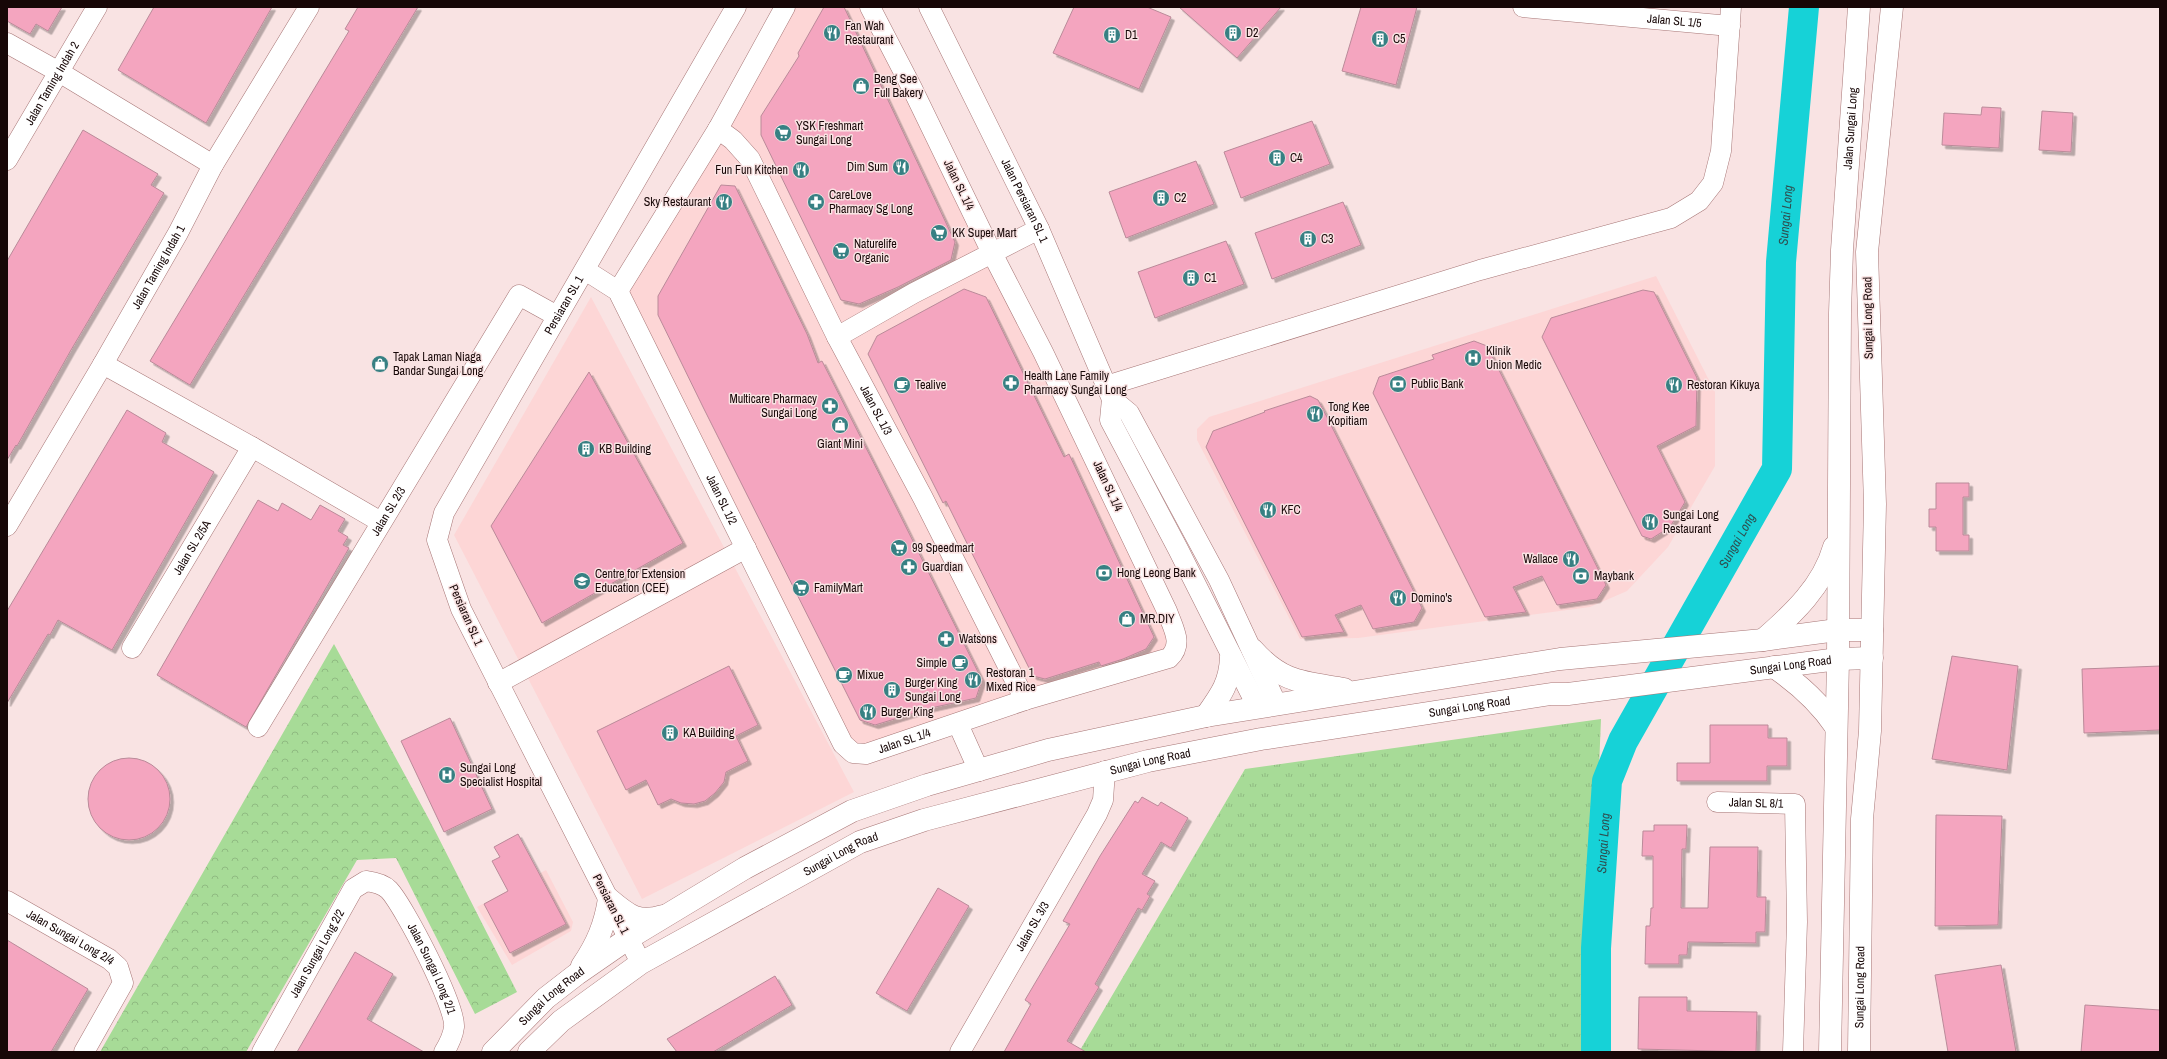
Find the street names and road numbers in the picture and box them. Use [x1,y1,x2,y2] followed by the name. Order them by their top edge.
[1647,10,1703,31] street label: Jalan SL 1/5
[21,39,83,128] street label: Jalan Taming Indah 2
[1840,86,1861,170] street label: Jalan Sungai Long
[997,156,1052,246] street label: Jalan Persiaran SL 1
[940,157,978,213] street label: Jalan SL 1/4
[128,222,189,312] street label: Jalan Taming Indah 1
[541,272,587,338] street label: Persiaran SL 1
[1859,277,1877,359] street label: Sungai Long Road
[856,382,896,438] street label: Jalan SL 1/3
[1089,458,1127,514] street label: Jalan SL 1/4
[702,472,741,528] street label: Jalan SL 1/2
[367,484,409,539] street label: Jalan SL 2/3
[169,517,215,578] street label: Jalan SL 2/5A
[445,582,487,649] street label: Persiaran SL 1
[1749,652,1832,678] street label: Sungai Long Road
[1428,692,1511,721] street label: Sungai Long Road
[876,724,933,757] street label: Jalan SL 1/4
[1108,745,1192,779] street label: Sungai Long Road
[1729,794,1784,812] street label: Jalan SL 8/1
[800,828,880,880] street label: Sungai Long Road
[589,871,633,937] street label: Persiaran SL 1
[1012,899,1053,954] street label: Jalan SL 3/3
[24,906,118,969] street label: Jalan Sungai Long 2/4
[286,906,348,1000] street label: Jalan Sungai Long 2/2
[404,920,460,1017] street label: Jalan Sungai Long 2/1
[1851,946,1868,1028] street label: Sungai Long Road
[515,963,588,1029] street label: Sungai Long Road

